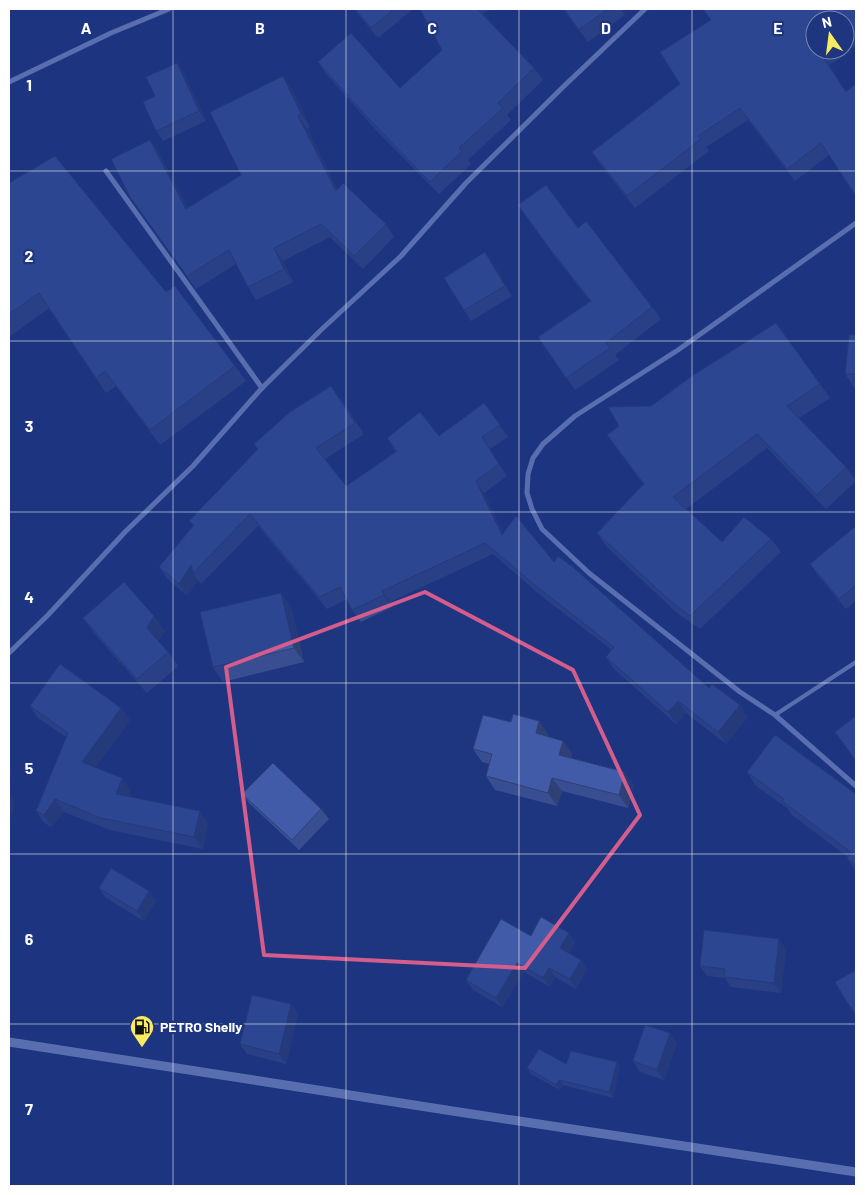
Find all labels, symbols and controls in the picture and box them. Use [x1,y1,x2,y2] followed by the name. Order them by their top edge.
[805,10,855,60] north arrow
[820,13,833,31] text: N
[81,18,92,37] text: A
[255,18,265,37] text: B
[427,18,437,37] text: C
[601,18,611,37] text: D
[773,18,783,37] text: E
[26,75,32,94] text: 1
[25,246,34,265] text: 2
[25,416,33,435] text: 3
[24,587,34,606] text: 4
[25,758,34,777] text: 5
[25,929,34,948] text: 6
[129,1014,155,1048] fuel station icon: PETRO Shelly
[160,1018,242,1035] place label: PETRO Shelly
[25,1099,33,1118] text: 7

